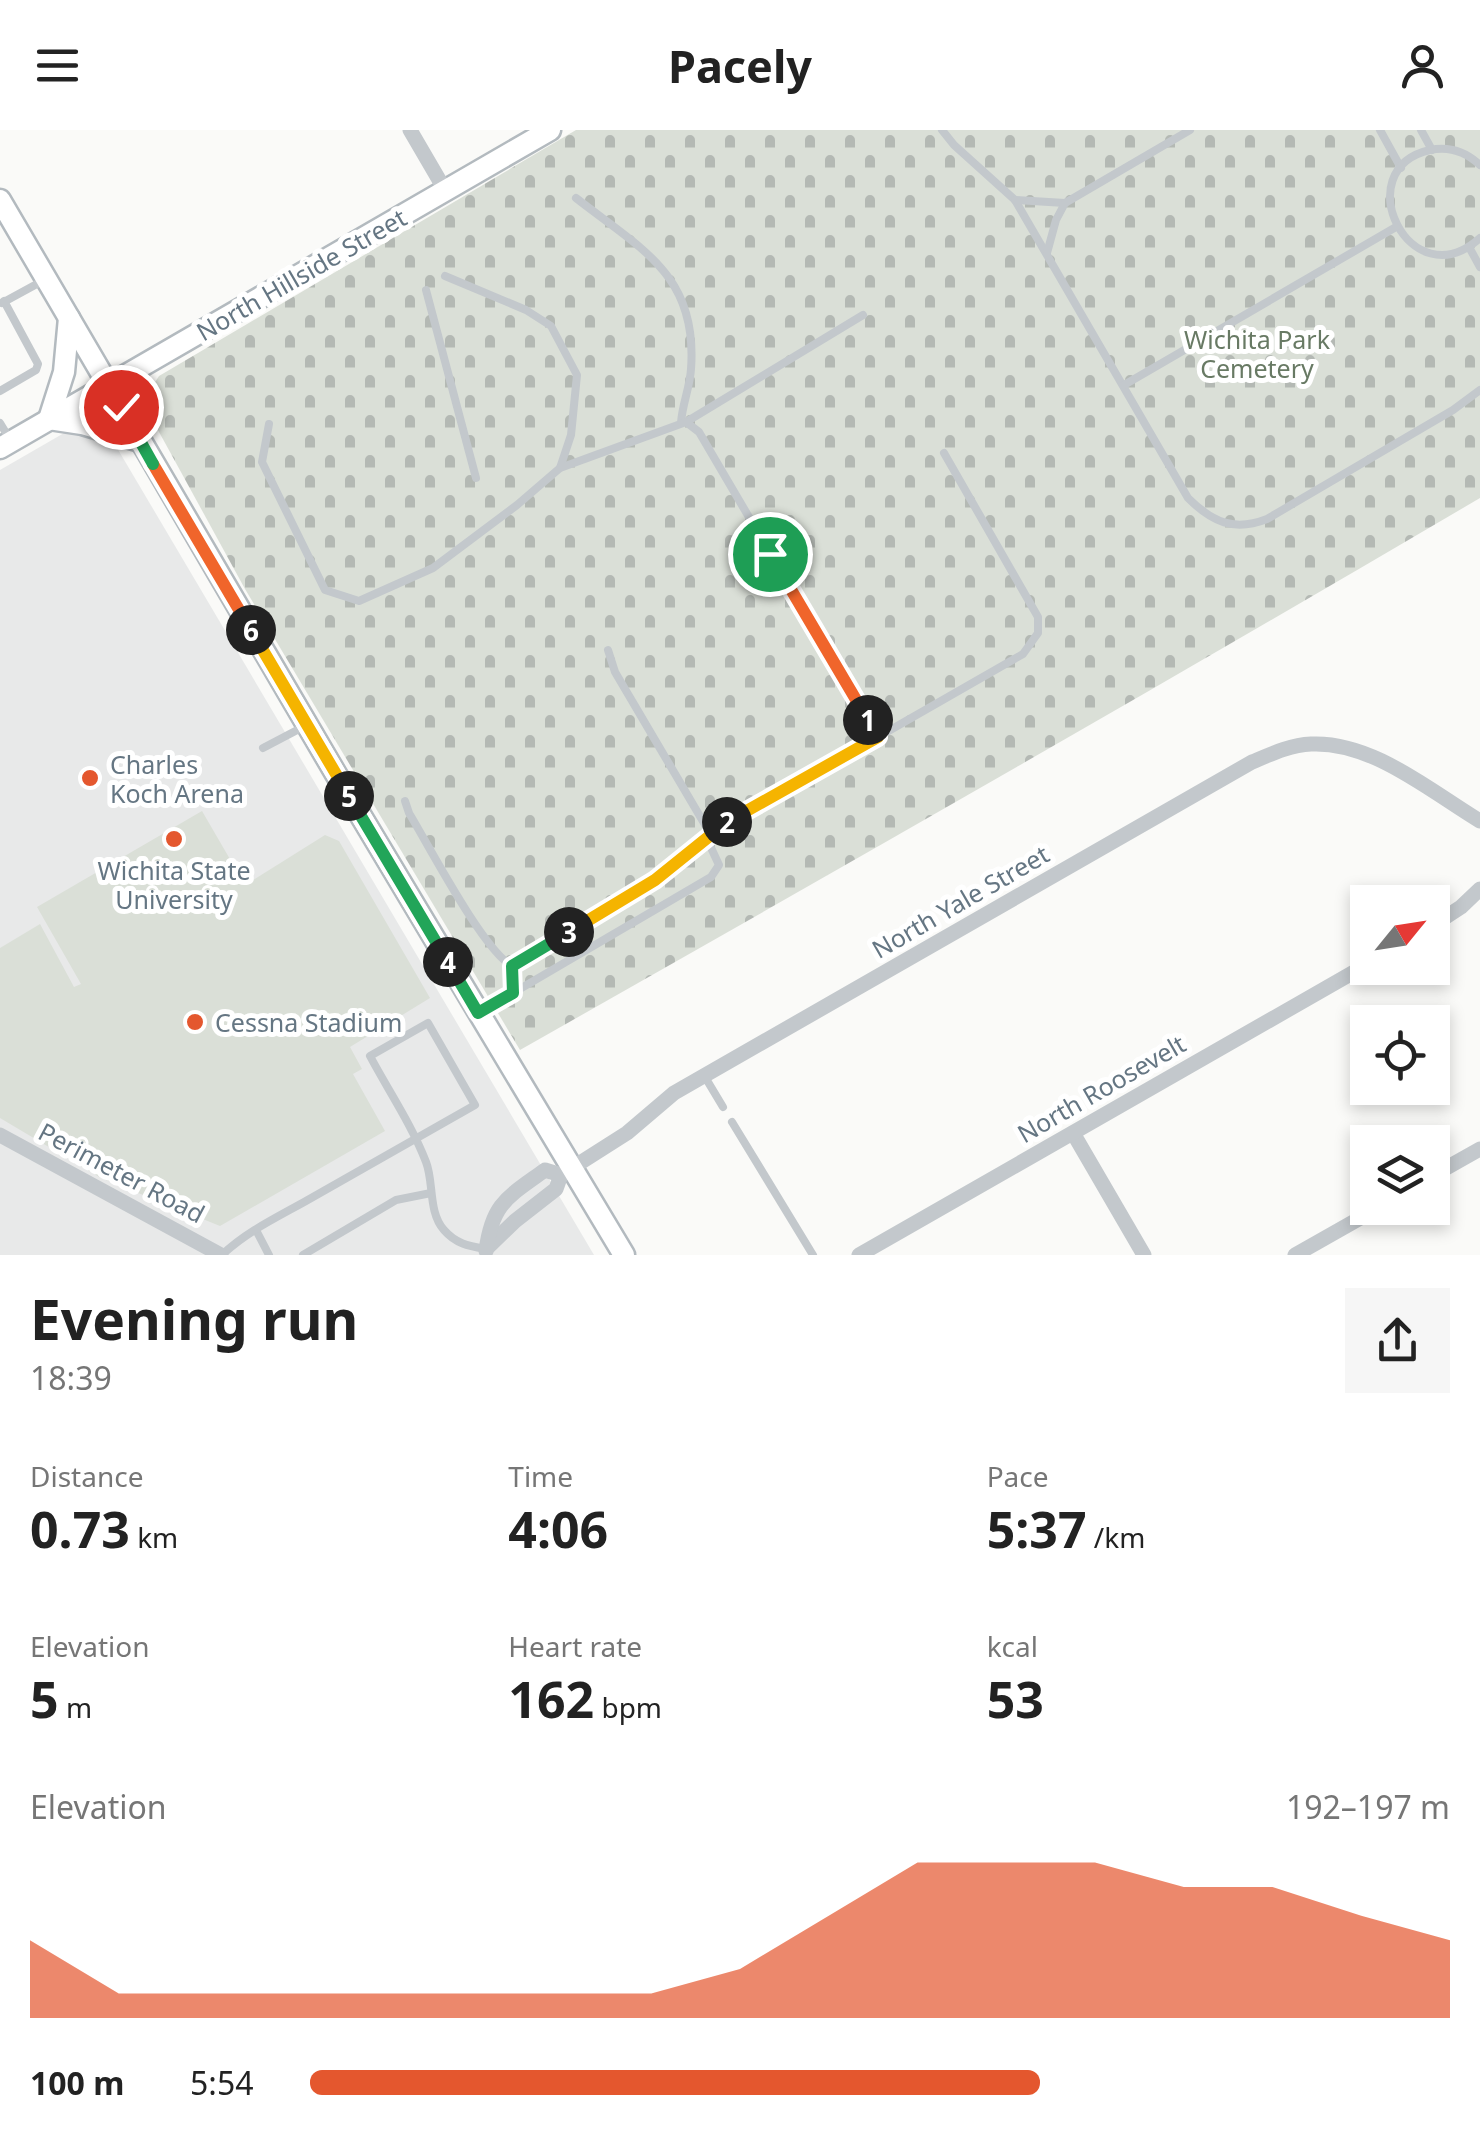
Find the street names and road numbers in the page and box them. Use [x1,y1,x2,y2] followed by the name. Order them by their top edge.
[190,200,412,348] street label: North Hillside Street
[865,836,1055,966] street label: North Yale Street
[1011,1026,1191,1150] street label: North Roosevelt
[33,1114,211,1230] street label: Perimeter Road

